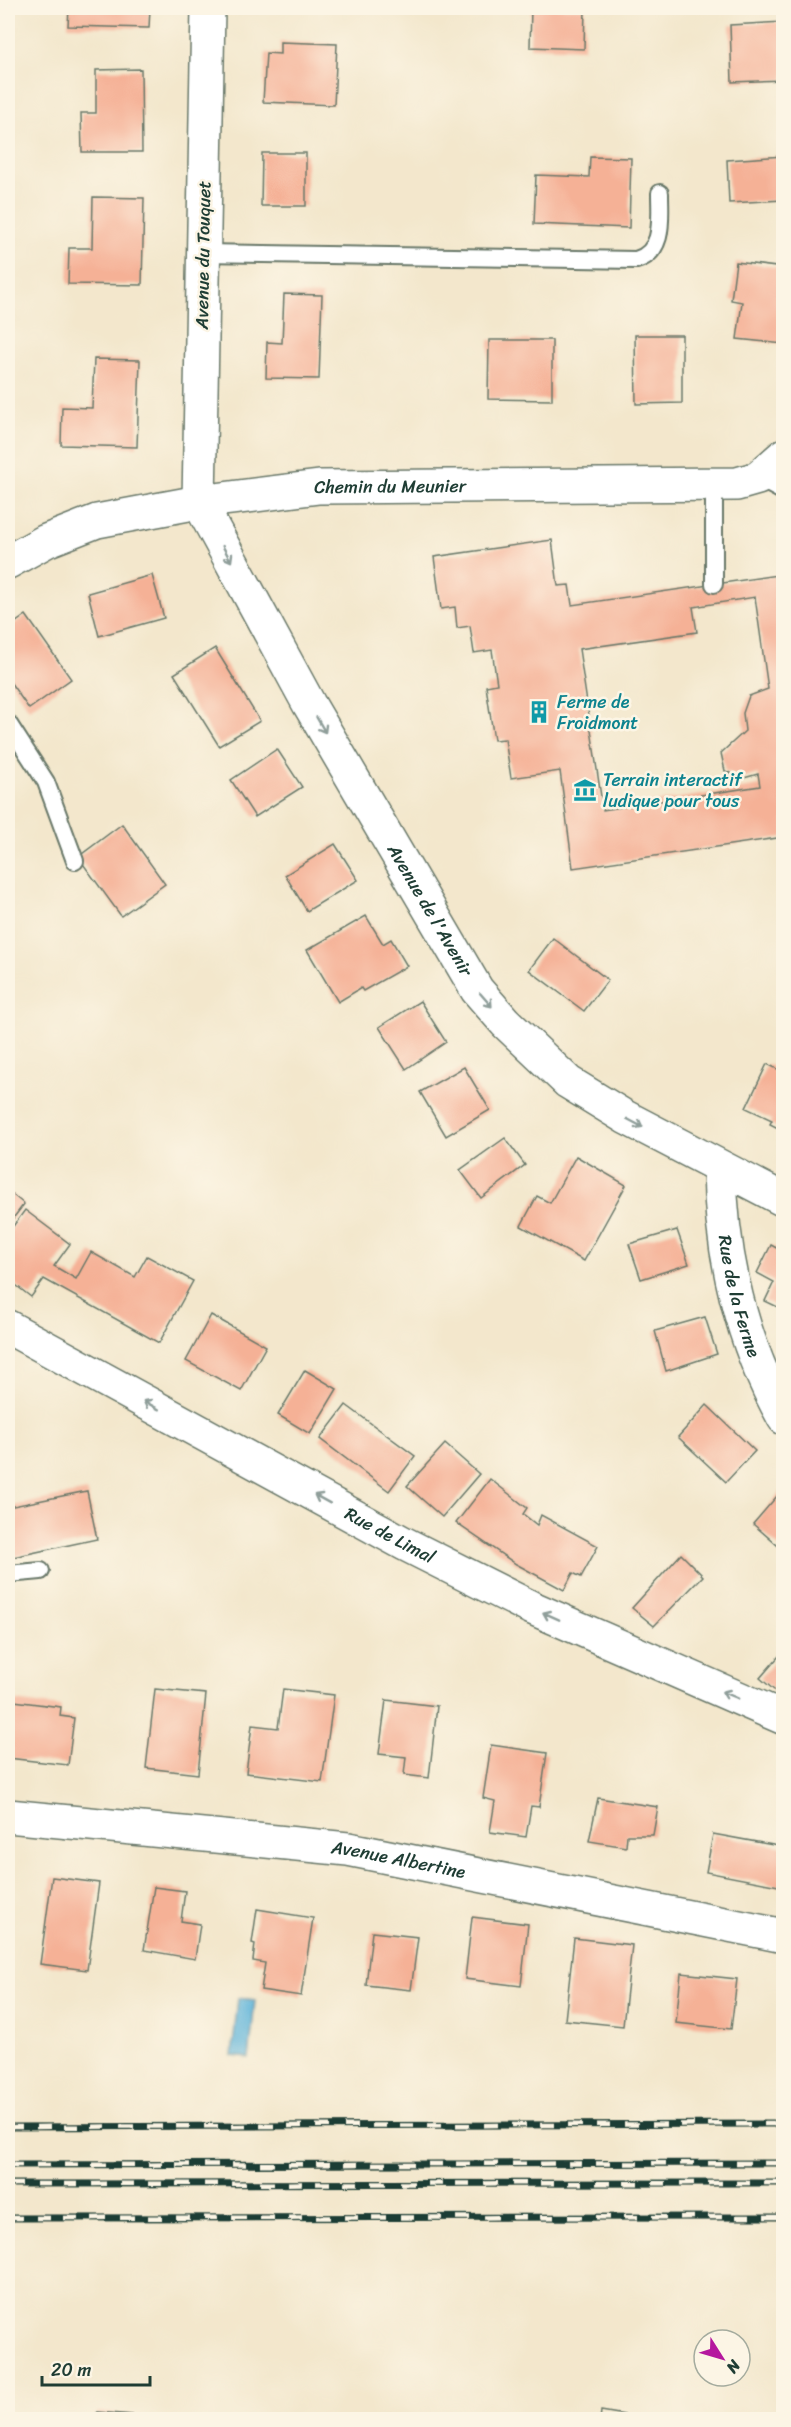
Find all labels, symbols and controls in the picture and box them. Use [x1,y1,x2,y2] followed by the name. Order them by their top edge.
[186,180,220,331] street label: Avenue du Touquet
[314,470,468,503] street label: Chemin du Meunier
[221,545,233,562] one-way arrow
[557,686,638,739] place label: Ferme de Froidmont
[526,699,552,725] building icon: Ferme de Froidmont
[315,716,327,733] one-way arrow
[603,764,744,817] place label: Terrain interactif ludique pour tous
[572,777,598,803] museum icon: Terrain interactif ludique pour tous
[378,837,482,984] street label: Avenue de l'Avenir
[479,992,493,1007] one-way arrow
[626,1118,644,1129] one-way arrow
[709,1233,770,1362] street label: Rue de la Ferme
[143,1399,160,1411] one-way arrow
[314,1493,331,1505] one-way arrow
[339,1498,441,1573] street label: Rue de Limal
[543,1610,561,1621] one-way arrow
[721,1689,739,1700] one-way arrow
[329,1831,469,1888] street label: Avenue Albertine
[692,2328,752,2388] north arrow
[42,2349,150,2387] scale bar
[718,2353,749,2381] text: N
[51,2354,91,2386] text: 20 m

